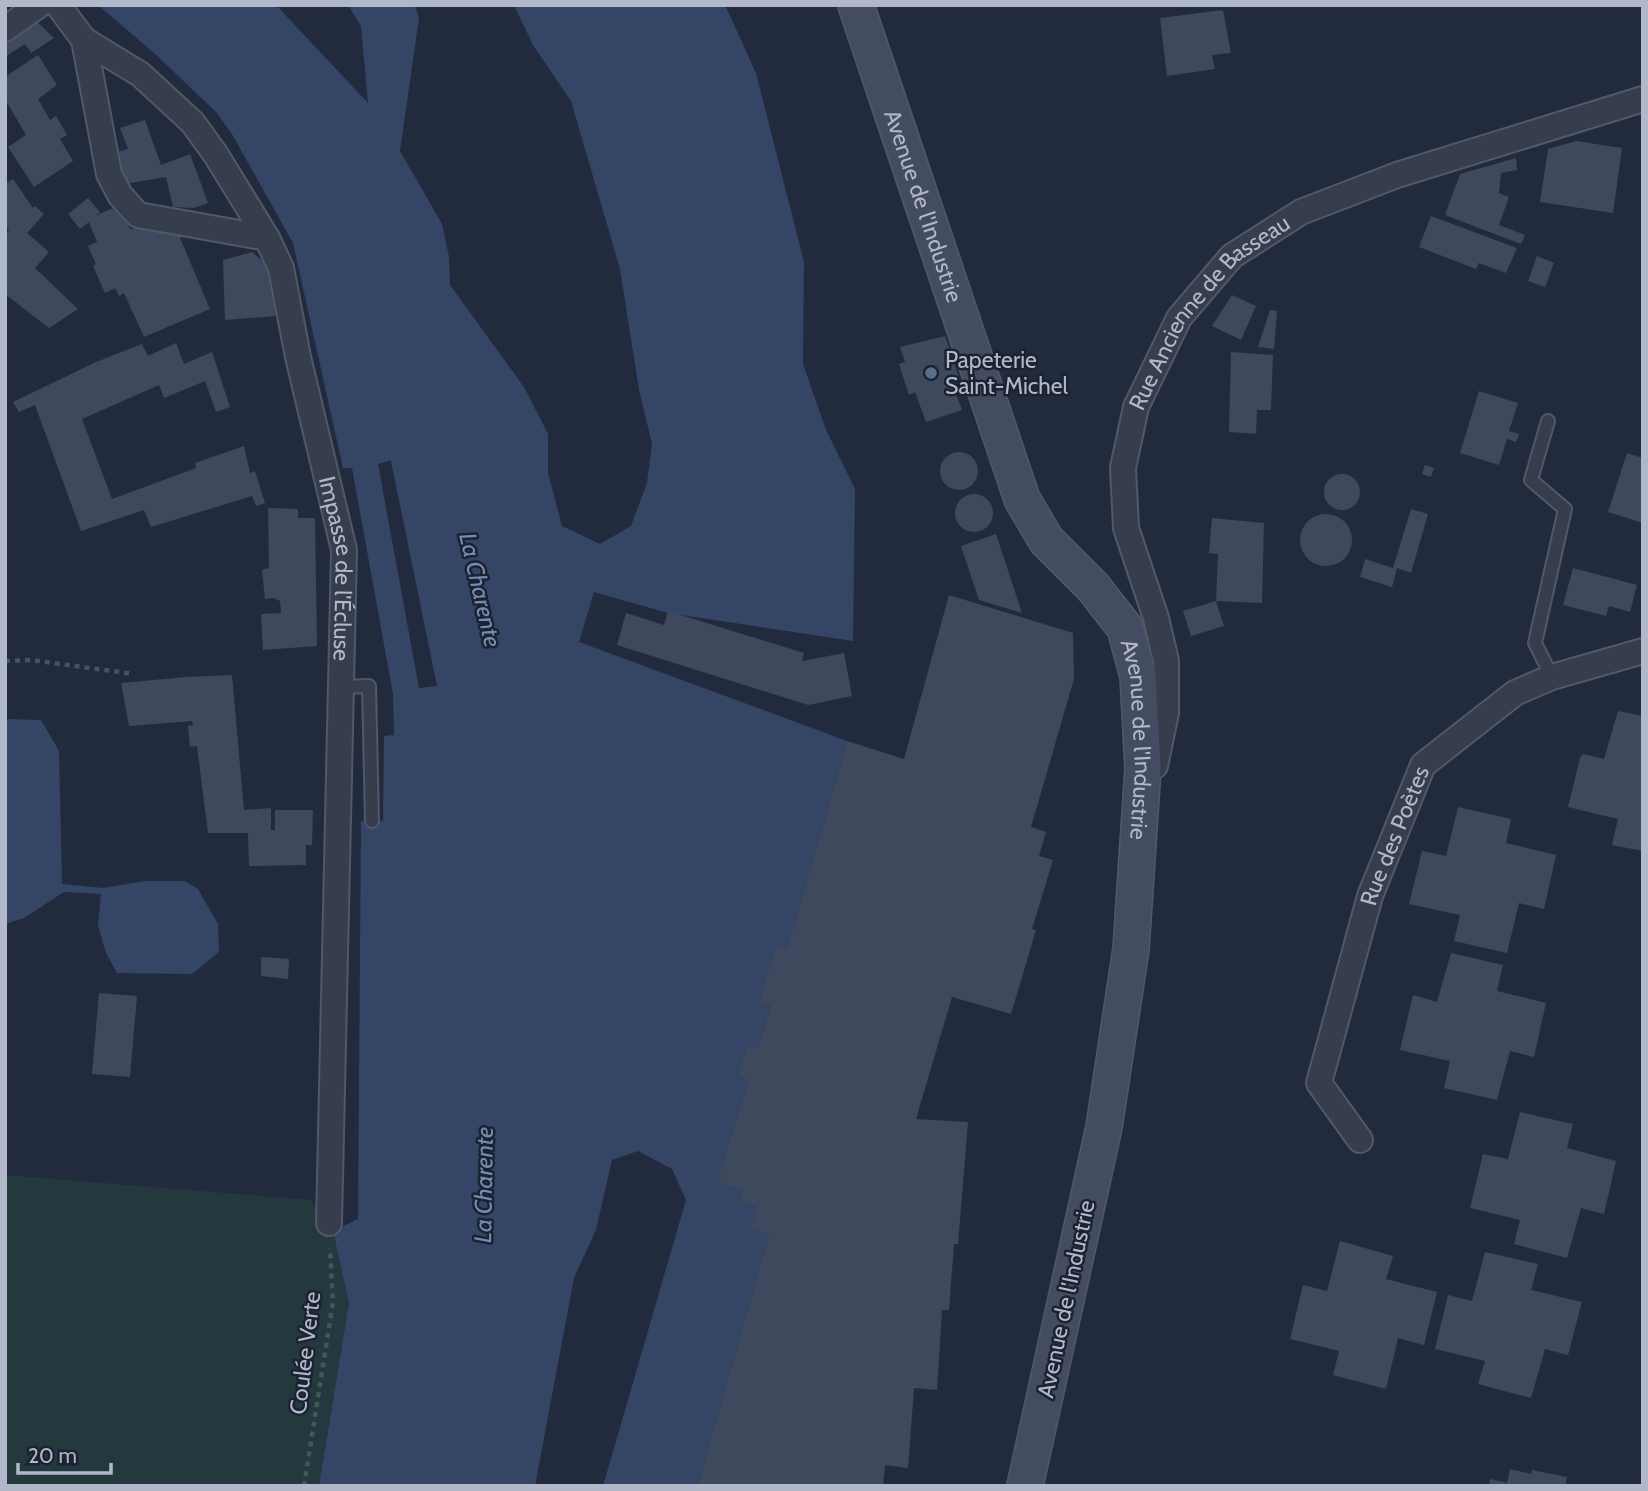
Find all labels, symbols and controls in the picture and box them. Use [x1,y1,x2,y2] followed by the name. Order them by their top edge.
[878,106,969,306] street label: Avenue de l'Industrie
[1123,209,1295,415] street label: Rue Ancienne de Basseau
[945,346,1069,400] place label: Papeterie Saint-Michel
[923,365,939,381] marker: Papeterie Saint-Michel
[313,473,359,661] street label: Impasse de l'Écluse
[453,530,508,650] water label: La Charente
[1115,636,1157,841] street label: Avenue de l'Industrie
[1354,762,1435,908] street label: Rue des Poètes
[468,1127,499,1243] water label: La Charente
[1031,1197,1101,1400] street label: Avenue de l'Industrie
[284,1290,326,1416] street label: Coulée Verte
[18,1432,110,1476] scale bar
[28,1443,77,1468] text: 20 m

